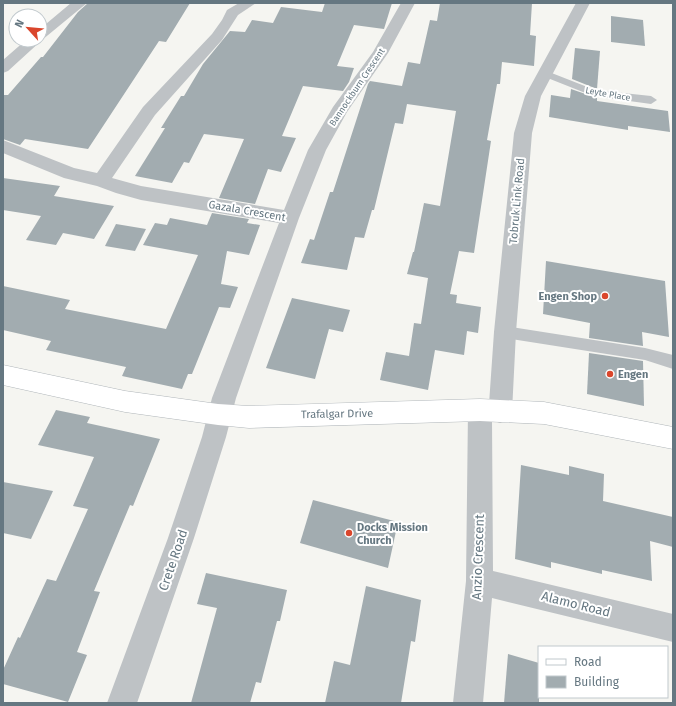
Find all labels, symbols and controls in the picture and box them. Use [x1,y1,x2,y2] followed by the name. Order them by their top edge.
[8,8,48,48] north arrow
[12,17,27,30] text: N
[327,46,387,128] street label: Bannockburn Crescent
[585,85,631,103] street label: Leyte Place
[507,158,527,244] street label: Tobruk Link Road
[207,198,287,224] street label: Gazala Crescent
[539,290,597,303] place label: Engen Shop
[600,291,610,301] marker: Engen Shop
[618,368,648,381] place label: Engen
[605,369,615,379] marker: Engen
[301,407,373,421] street label: Trafalgar Drive
[469,514,487,600] street label: Anzio Crescent
[357,521,428,547] place label: Docks Mission Church
[156,527,190,593] street label: Crete Road
[344,528,354,538] marker: Docks Mission Church
[540,588,612,620] street label: Alamo Road
[538,646,668,698] legend
[574,655,602,669] text: Road
[574,675,620,689] text: Building

